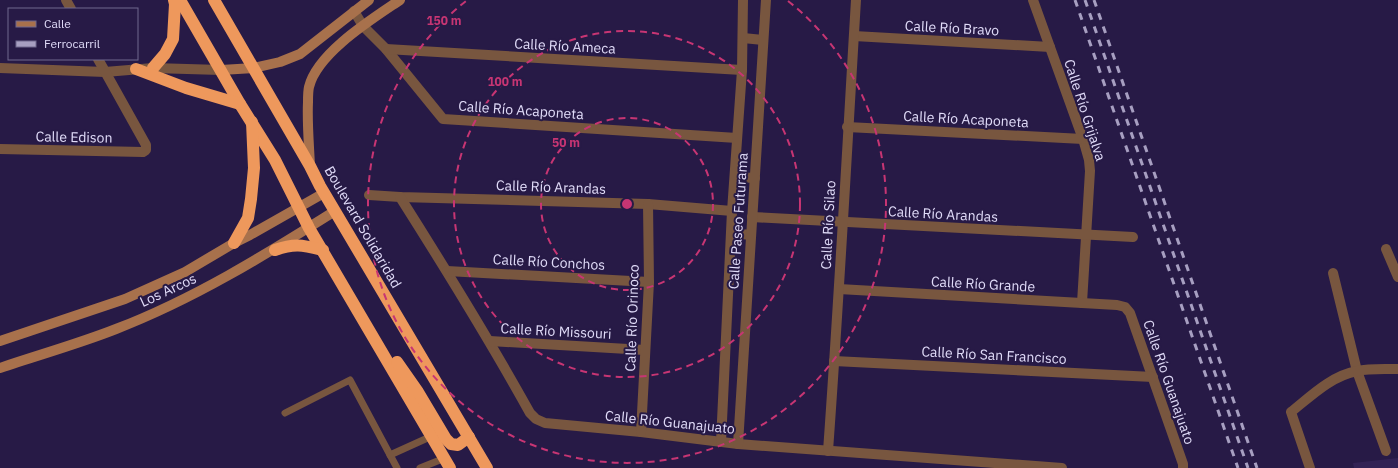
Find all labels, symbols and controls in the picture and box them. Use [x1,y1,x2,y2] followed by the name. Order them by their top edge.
[8,8,138,60] legend
[426,13,462,28] text: 150 m
[44,16,71,31] text: Calle
[904,17,1000,39] street label: Calle Río Bravo
[514,34,617,58] street label: Calle Río Ameca
[44,36,100,51] text: Ferrocarril
[1060,57,1110,163] street label: Calle Río Grijalva
[487,74,523,89] text: 100 m
[458,97,585,123] street label: Calle Río Acaponeta
[903,107,1030,131] street label: Calle Río Acaponeta
[35,127,113,147] street label: Calle Edison
[552,135,580,150] text: 50 m
[724,152,752,290] street label: Calle Paseo Futurama
[321,163,405,291] street label: Boulevard Solidaridad
[496,176,607,198] street label: Calle Río Arandas
[817,180,839,270] street label: Calle Río Silao
[620,197,634,211] centre of rings
[887,202,999,226] street label: Calle Río Arandas
[492,250,606,274] street label: Calle Río Conchos
[621,264,643,372] street label: Calle Río Orinoco
[137,269,199,311] street label: Los Arcos
[930,272,1036,296] street label: Calle Río Grande
[1139,317,1199,447] street label: Calle Río Guanajuato
[500,319,612,343] street label: Calle Río Missouri
[921,342,1067,368] street label: Calle Río San Francisco
[604,406,736,438] street label: Calle Río Guanajuato

